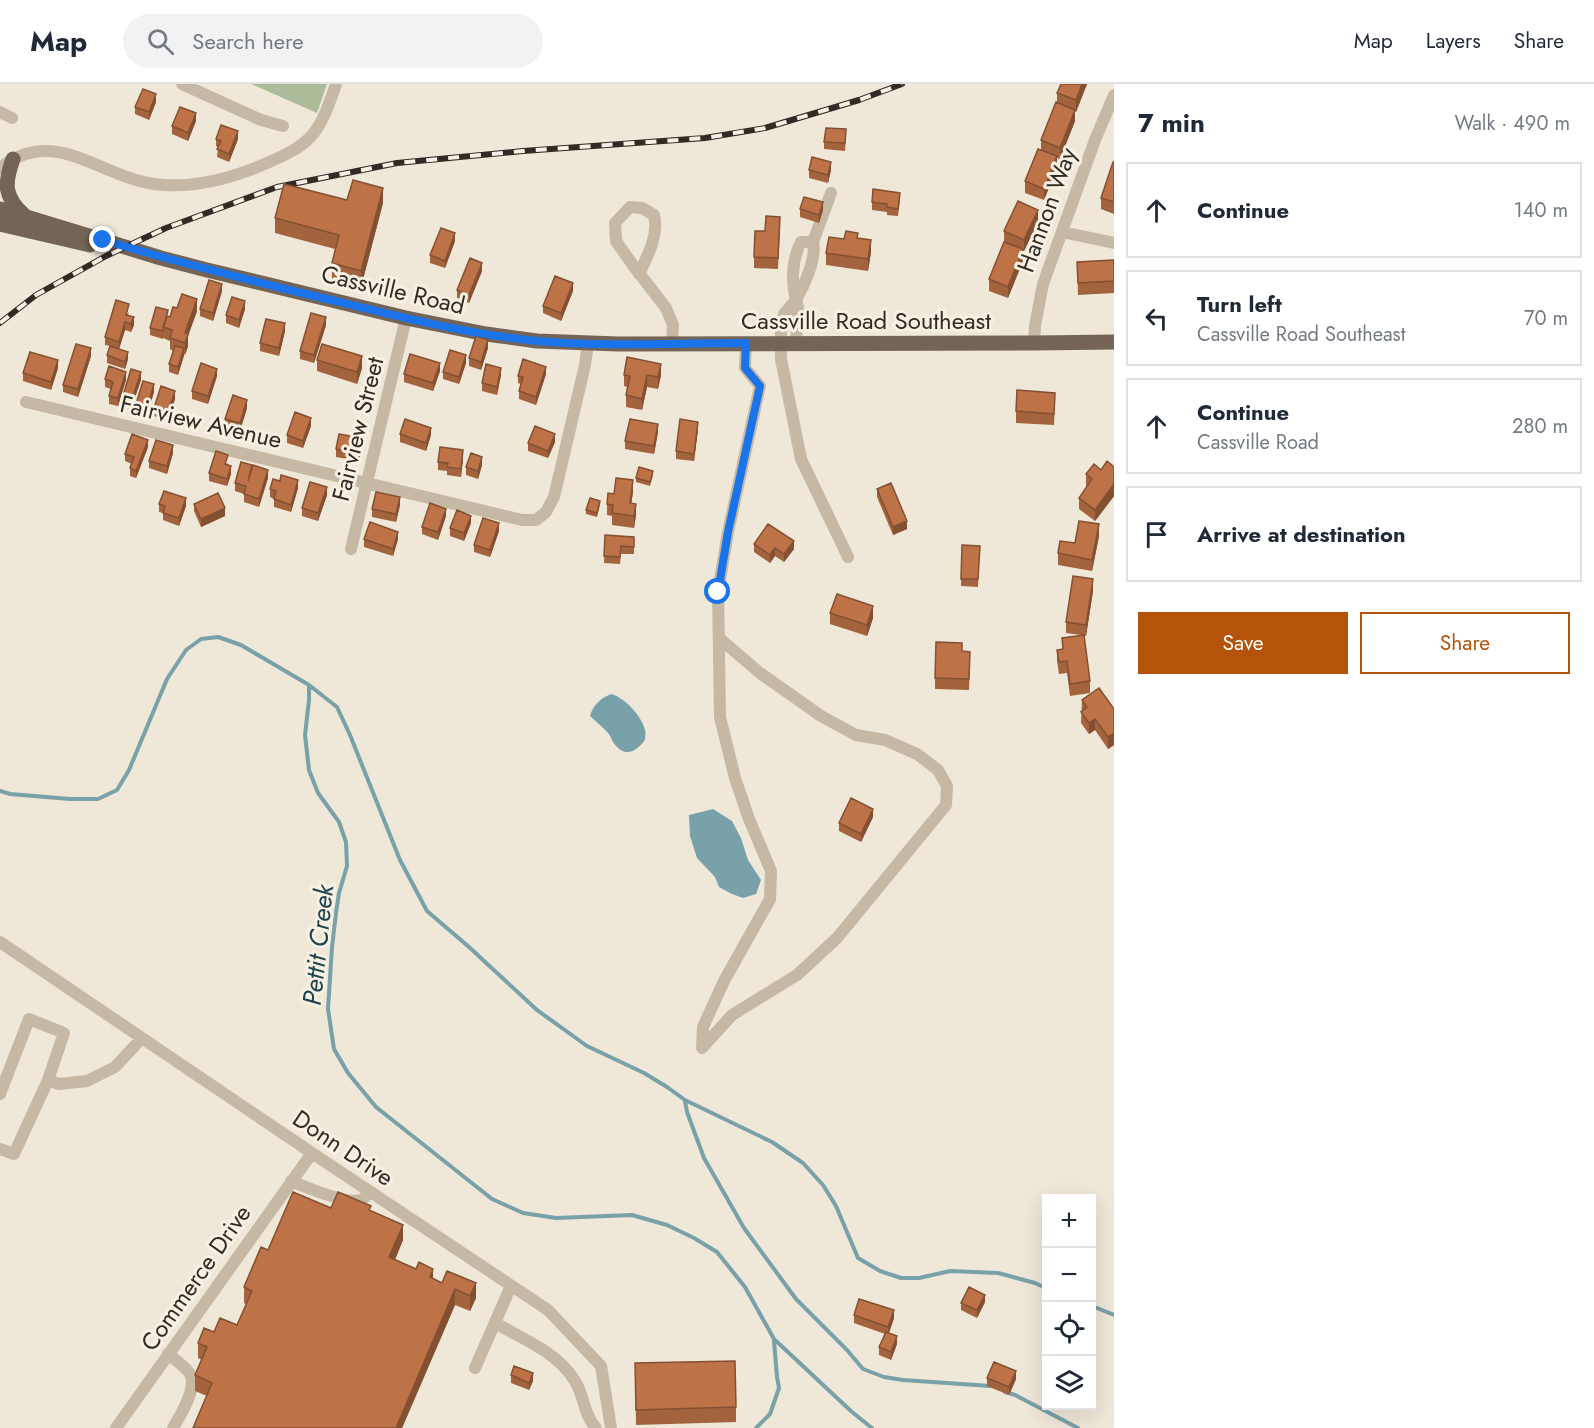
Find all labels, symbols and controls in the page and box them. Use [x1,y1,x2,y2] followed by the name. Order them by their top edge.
[123,14,543,68] search box
[30,21,87,62] text: Map
[144,25,177,58] icon: search
[192,25,304,57] text: Search here
[1354,26,1393,56] text: Map
[1426,26,1481,56] text: Layers
[1514,26,1564,56] text: Share
[1138,104,1205,142] text: 7 min
[1454,109,1570,138] text: Walk · 490 m
[1008,142,1085,277] street label: Hannon Way
[1140,194,1173,227] icon: ahead
[1197,194,1289,226] text: Continue
[1514,196,1568,225] text: 140 m
[89,226,115,252] route end
[318,256,468,323] street label: Cassville Road
[1197,288,1282,320] text: Turn left
[1140,302,1173,335] icon: left
[741,303,991,338] street label: Cassville Road Southeast
[1524,304,1568,333] text: 70 m
[1197,320,1405,349] text: Cassville Road Southeast
[323,353,392,505] street label: Fairview Street
[117,386,285,457] street label: Fairview Avenue
[1197,396,1289,428] text: Continue
[1140,410,1173,443] icon: ahead
[1512,412,1568,441] text: 280 m
[1197,428,1319,457] text: Cassville Road
[1140,518,1173,551] icon: arrive
[1197,518,1406,550] text: Arrive at destination
[704,578,730,604] route start
[1138,612,1348,674] button: Save
[1360,612,1570,674] button: Share
[293,881,343,1007] water label: Pettit Creek
[286,1101,401,1194] street label: Donn Drive
[1042,1194,1096,1410] map controls
[1042,1194,1096,1248] button: +
[132,1197,259,1358] street label: Commerce Drive
[1042,1248,1096,1302] button: −
[1042,1302,1096,1356] button: locate
[1042,1356,1096,1410] button: layers

